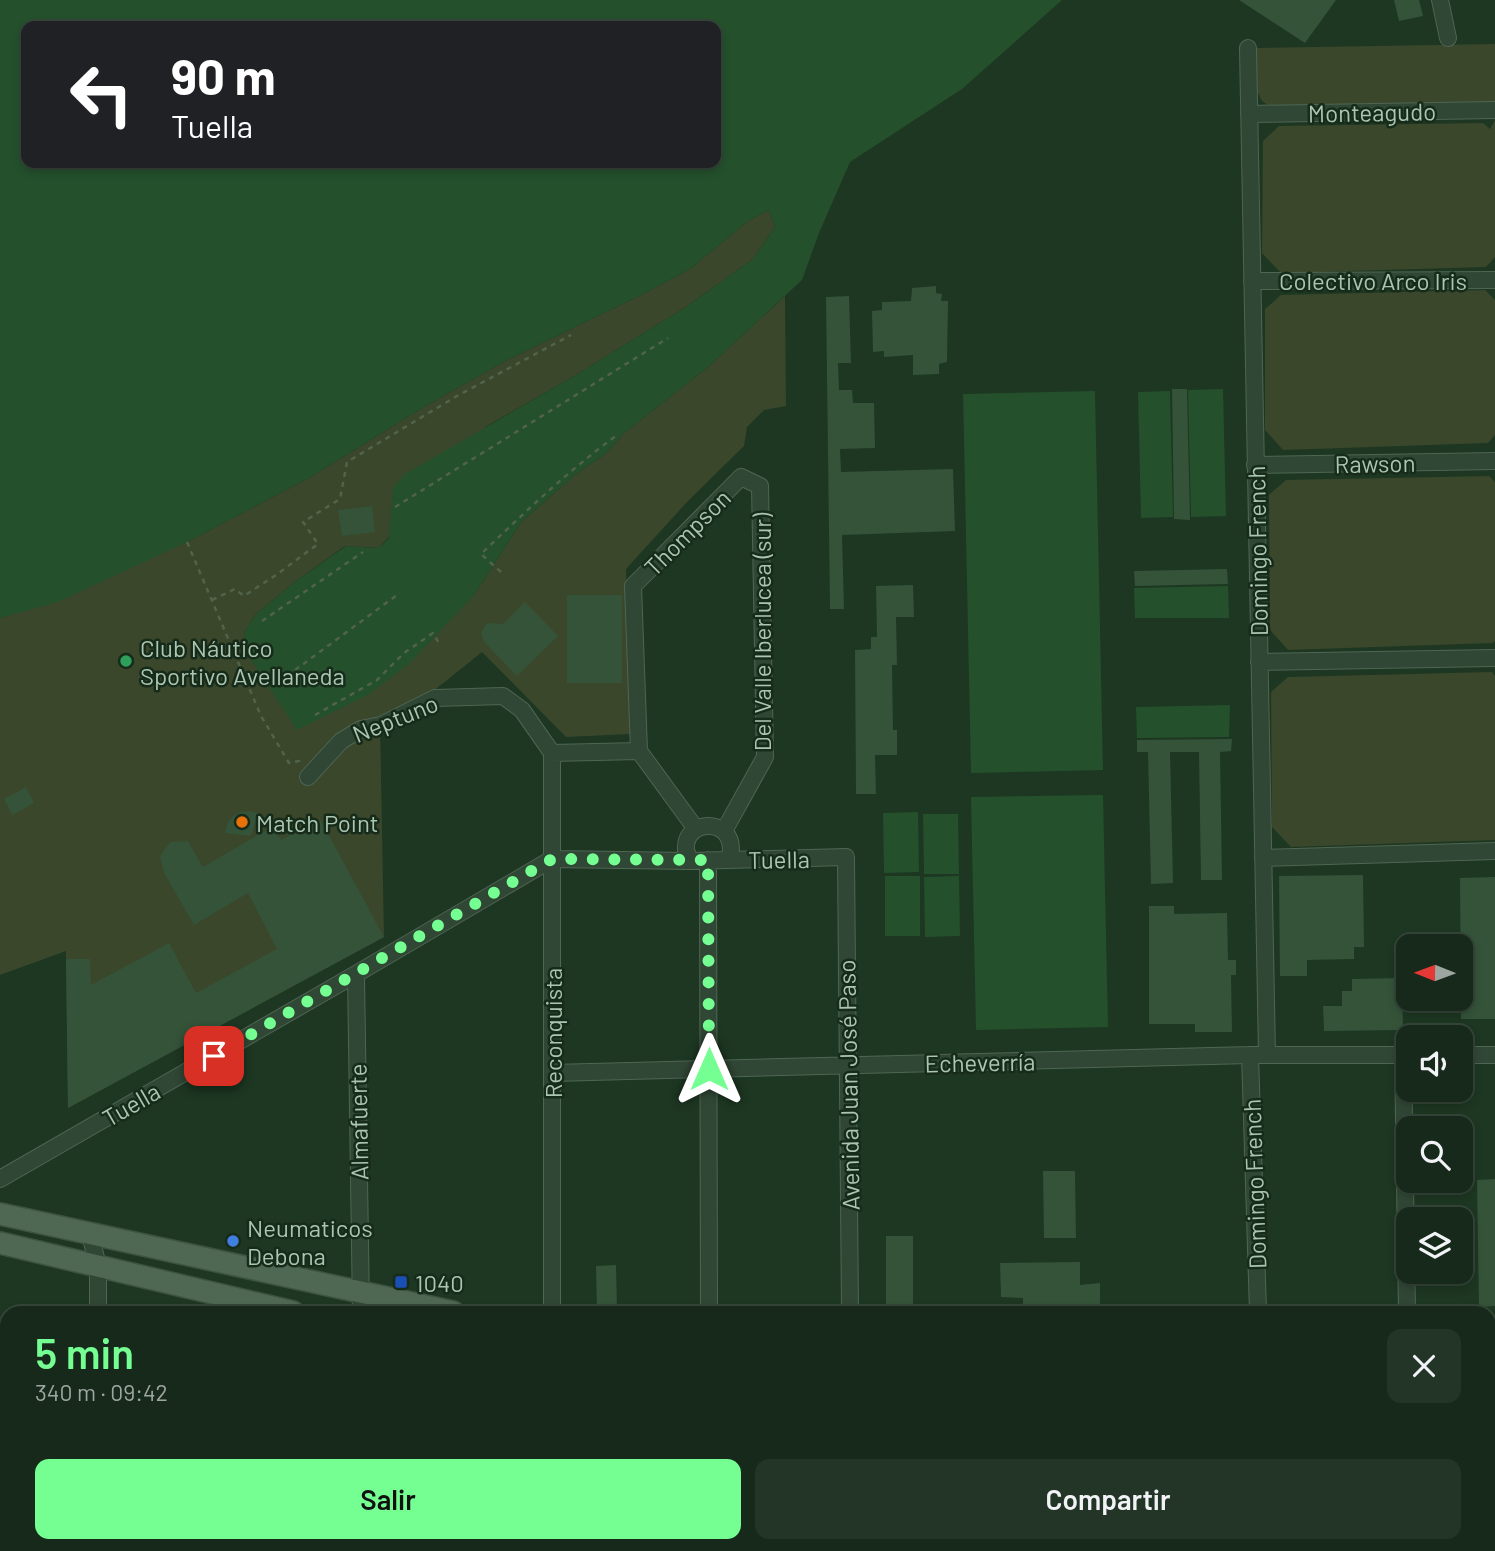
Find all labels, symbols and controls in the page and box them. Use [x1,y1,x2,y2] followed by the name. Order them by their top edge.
[171,46,276,105] text: 90 m
[56,49,147,140] icon: left
[1308,96,1436,128] street label: Monteagudo
[171,106,253,144] text: Tuella
[1279,266,1467,295] street label: Colectivo Arco Iris
[1334,448,1416,478] street label: Rawson
[1241,466,1273,636] street label: Domingo French
[638,483,736,581] street label: Thompson
[747,512,776,751] street label: Del Valle Iberlucea (sur)
[140,633,345,690] place label: Club Náutico Sportivo Avellaneda
[118,653,134,669] marker: Club Náutico Sportivo Avellaneda
[348,688,442,748] street label: Neptuno
[256,808,379,837] place label: Match Point
[234,814,250,830] marker: Match Point
[748,844,810,874] street label: Tuella
[1396,934,1474,1012] north arrow
[1396,934,1473,1284] map controls
[831,959,865,1211] street label: Avenida Juan José Paso
[538,968,567,1098] street label: Reconquista
[1396,1025,1473,1102] button: sound
[184,1026,244,1086] pin
[672,1032,746,1106] position arrow
[195,1037,233,1075] icon: arrive
[924,1047,1036,1077] street label: Echeverría
[342,1063,374,1181] street label: Almafuerte
[97,1076,165,1132] street label: Tuella
[1237,1098,1271,1270] street label: Domingo French
[1396,1116,1473,1193] button: search
[1396,1207,1473,1284] button: layers
[247,1213,373,1270] place label: Neumaticos Debona
[225,1233,241,1249] marker: Neumaticos Debona
[415,1268,464,1297] place label: 1040
[393,1274,409,1290] marker: 1040
[35,1327,134,1377] text: 5 min
[1387,1329,1461,1403] button: close
[35,1378,168,1406] text: 340 m · 09:42
[35,1459,741,1539] button: Salir
[755,1459,1461,1539] button: Compartir

